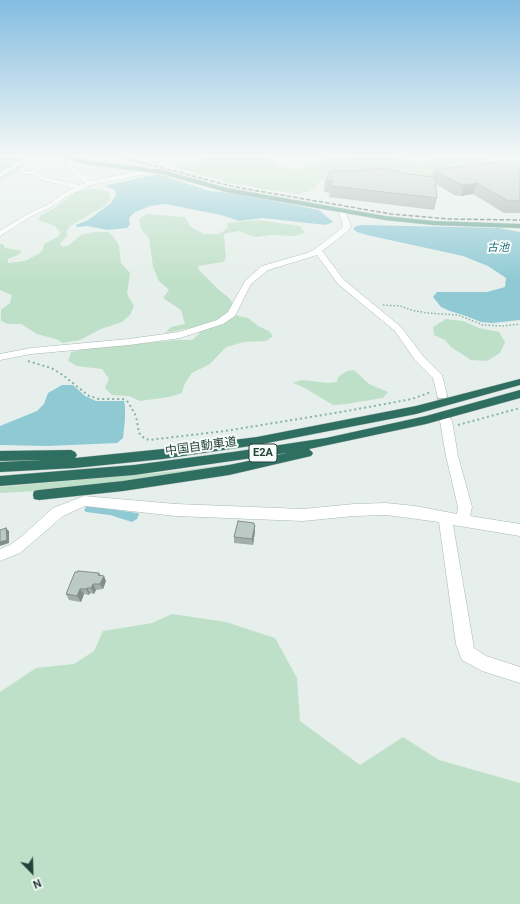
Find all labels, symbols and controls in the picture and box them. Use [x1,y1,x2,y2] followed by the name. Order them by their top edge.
[487,241,509,255] water label: 古池
[164,435,238,459] street label: 中国自動車道
[249,444,277,462] road number: E2A
[12,852,52,892] north arrow
[31,876,43,891] text: N

